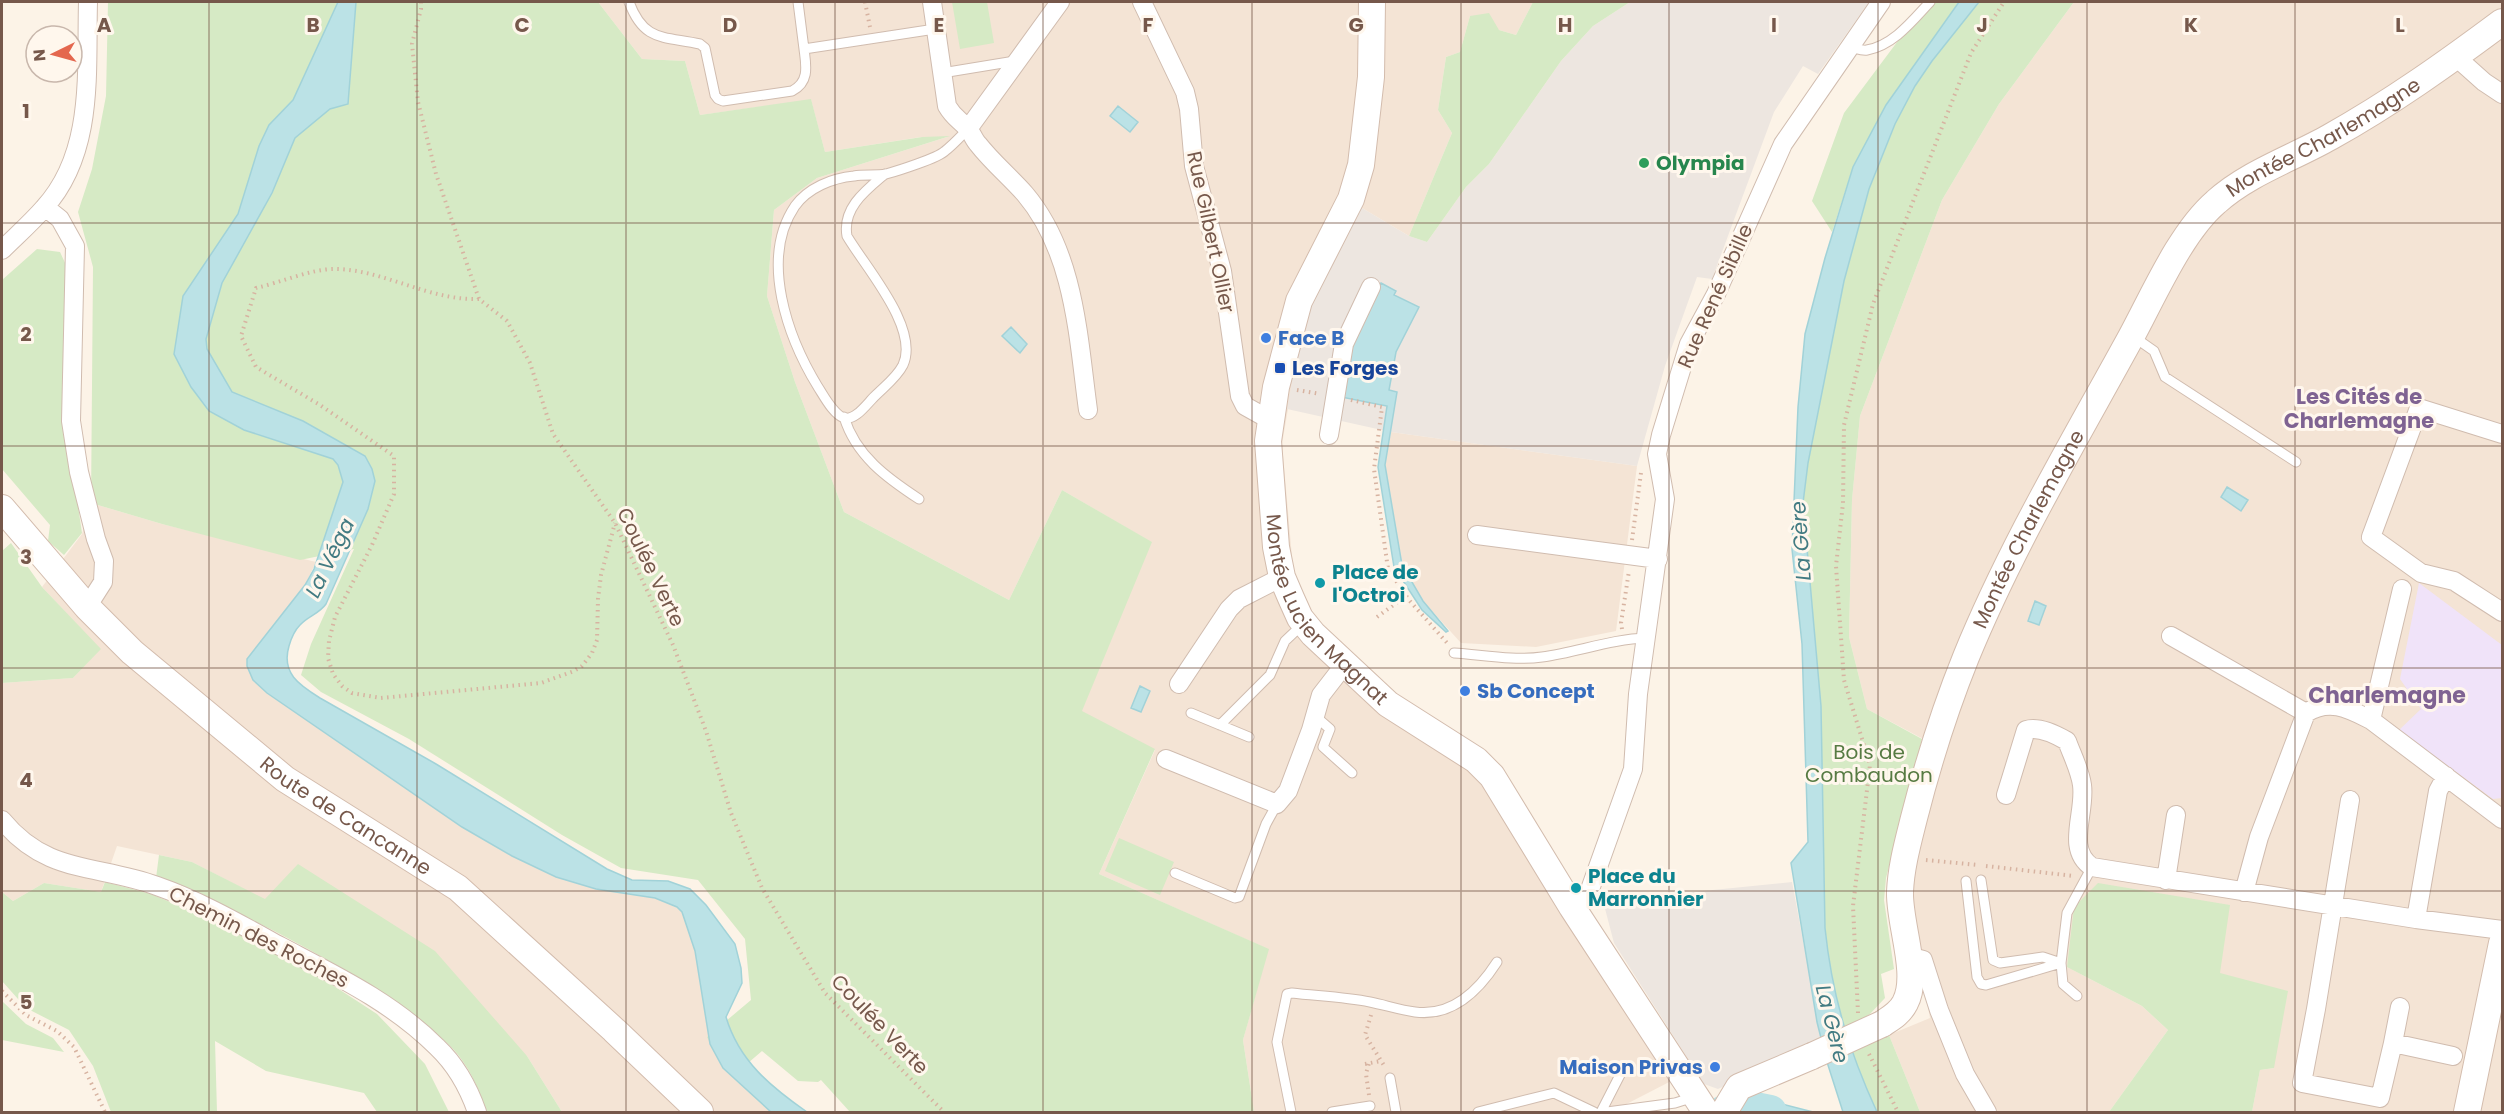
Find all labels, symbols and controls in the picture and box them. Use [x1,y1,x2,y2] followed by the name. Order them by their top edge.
[97,11,112,39] text: A
[306,11,320,39] text: B
[514,11,530,39] text: C
[723,11,737,39] text: D
[934,11,944,39] text: E
[1143,11,1154,39] text: F
[1348,11,1364,39] text: G
[1558,11,1572,39] text: H
[1771,11,1777,39] text: I
[1976,11,1988,39] text: J
[2184,11,2198,39] text: K
[2395,11,2405,39] text: L
[24,24,84,84] north arrow
[28,48,52,62] text: N
[2220,71,2426,204] street label: Montée Charlemagne
[22,97,30,125] text: 1
[1180,149,1242,315] street label: Rue Gilbert Ollier
[1656,149,1745,177] place label: Olympia
[1637,156,1651,170] marker: Olympia
[1671,219,1759,373] street label: Rue René Sibille
[20,320,32,348] text: 2
[1278,324,1344,352] place label: Face B
[1259,331,1273,345] marker: Face B
[1292,354,1399,382] place label: Les Forges
[1273,361,1287,375] marker: Les Forges
[2284,382,2434,435] district label: Les Cités de Charlemagne
[1966,425,2091,633] street label: Montée Charlemagne
[1783,500,1818,582] water label: La Gère
[610,503,692,631] street label: Coulée Verte
[298,513,361,602] water label: La Véga
[1260,513,1394,711] street label: Montée Lucien Magnat
[20,543,32,571] text: 3
[1332,558,1419,609] place label: Place de l'Octroi
[1313,576,1327,590] marker: Place de l'Octroi
[1477,677,1595,705] place label: Sb Concept
[2308,680,2466,711] district label: Charlemagne
[1458,684,1472,698] marker: Sb Concept
[1805,738,1933,789] park label: Bois de Combaudon
[254,750,437,882] street label: Route de Cancanne
[19,766,33,794] text: 4
[1588,862,1704,913] place label: Place du Marronnier
[164,879,354,995] street label: Chemin des Roches
[1569,881,1583,895] marker: Place du Marronnier
[825,968,935,1080] street label: Coulée Verte
[1809,982,1856,1066] water label: La Gère
[20,988,33,1016] text: 5
[1559,1053,1703,1081] place label: Maison Privas
[1708,1060,1722,1074] marker: Maison Privas

